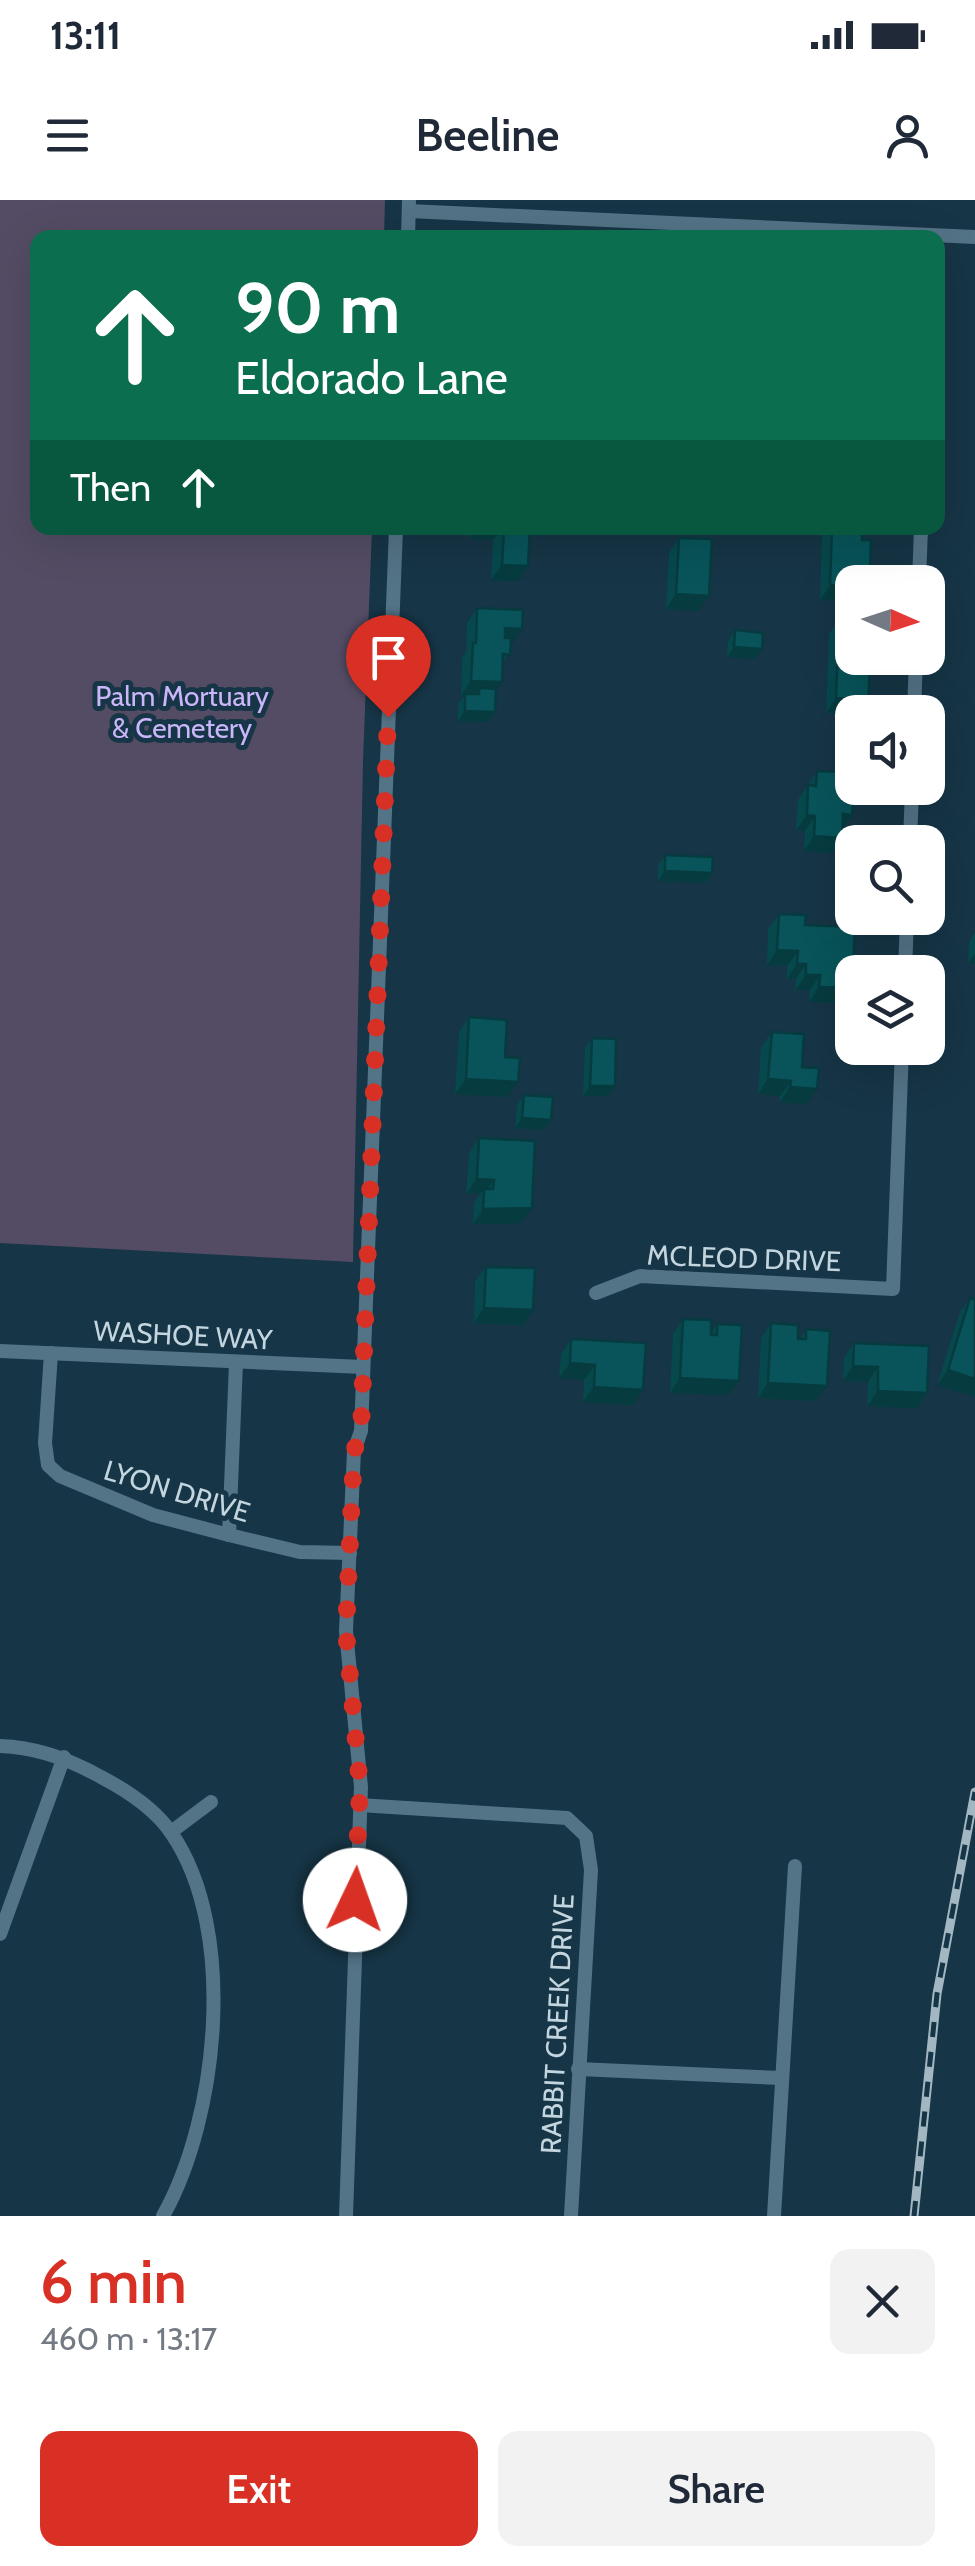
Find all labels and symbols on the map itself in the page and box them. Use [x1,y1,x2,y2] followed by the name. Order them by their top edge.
[835,565,945,675] north arrow
[346,615,431,718] pin
[95,679,269,745] park label: Palm Mortuary & Cemetery
[646,1238,842,1278] street label: MCLEOD DRIVE
[93,1313,274,1357] street label: WASHOE WAY
[100,1453,254,1529] street label: LYON DRIVE
[303,1848,407,1952] position arrow
[533,1893,581,2155] street label: RABBIT CREEK DRIVE

